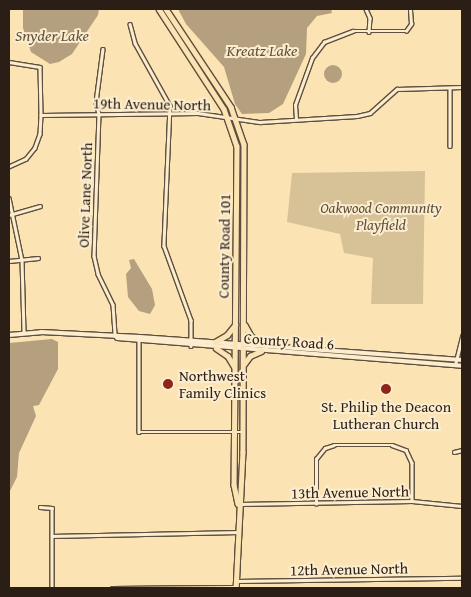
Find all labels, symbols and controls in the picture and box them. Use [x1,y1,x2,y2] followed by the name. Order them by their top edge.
[15,25,89,45] water label: Snyder Lake
[227,40,297,60] water label: Kreatz Lake
[93,94,211,114] street label: 19th Avenue North
[74,142,96,248] street label: Olive Lane North
[214,193,234,299] street label: County Road 101
[320,198,442,233] park label: Oakwood Community Playfield
[243,329,335,353] street label: County Road 6
[179,366,266,401] place label: Northwest Family Clinics
[161,377,175,391] marker: Northwest Family Clinics
[380,383,392,395] marker: St. Philip the Deacon Lutheran Church
[321,397,451,432] place label: St. Philip the Deacon Lutheran Church
[291,482,409,502] street label: 13th Avenue North
[290,559,408,579] street label: 12th Avenue North

